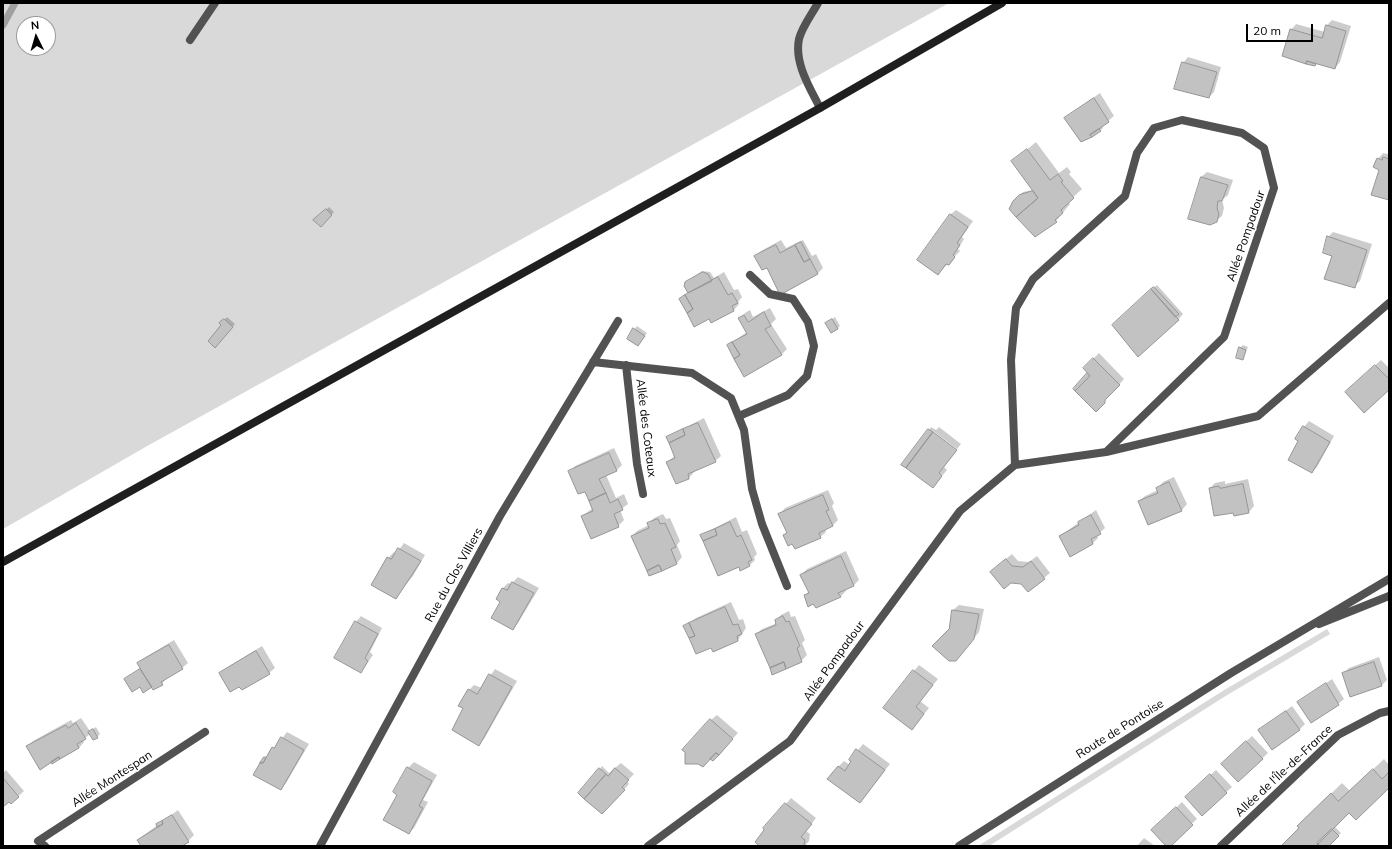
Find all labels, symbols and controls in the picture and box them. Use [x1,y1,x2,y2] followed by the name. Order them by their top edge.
[16,16,56,56] north arrow
[1248,16,1315,42] scale bar
[30,18,40,32] text: N
[1253,23,1281,38] text: 20 m
[1224,189,1268,283] street label: Allée Pompadour
[633,378,659,478] street label: Allée des Coteaux
[422,525,486,625] street label: Rue du Clos Villiers
[800,618,868,704] street label: Allée Pompadour
[1074,696,1166,762] street label: Route de Pontoise
[1232,722,1336,820] street label: Allée de l'Île-de-France
[69,748,155,810] street label: Allée Montespan

